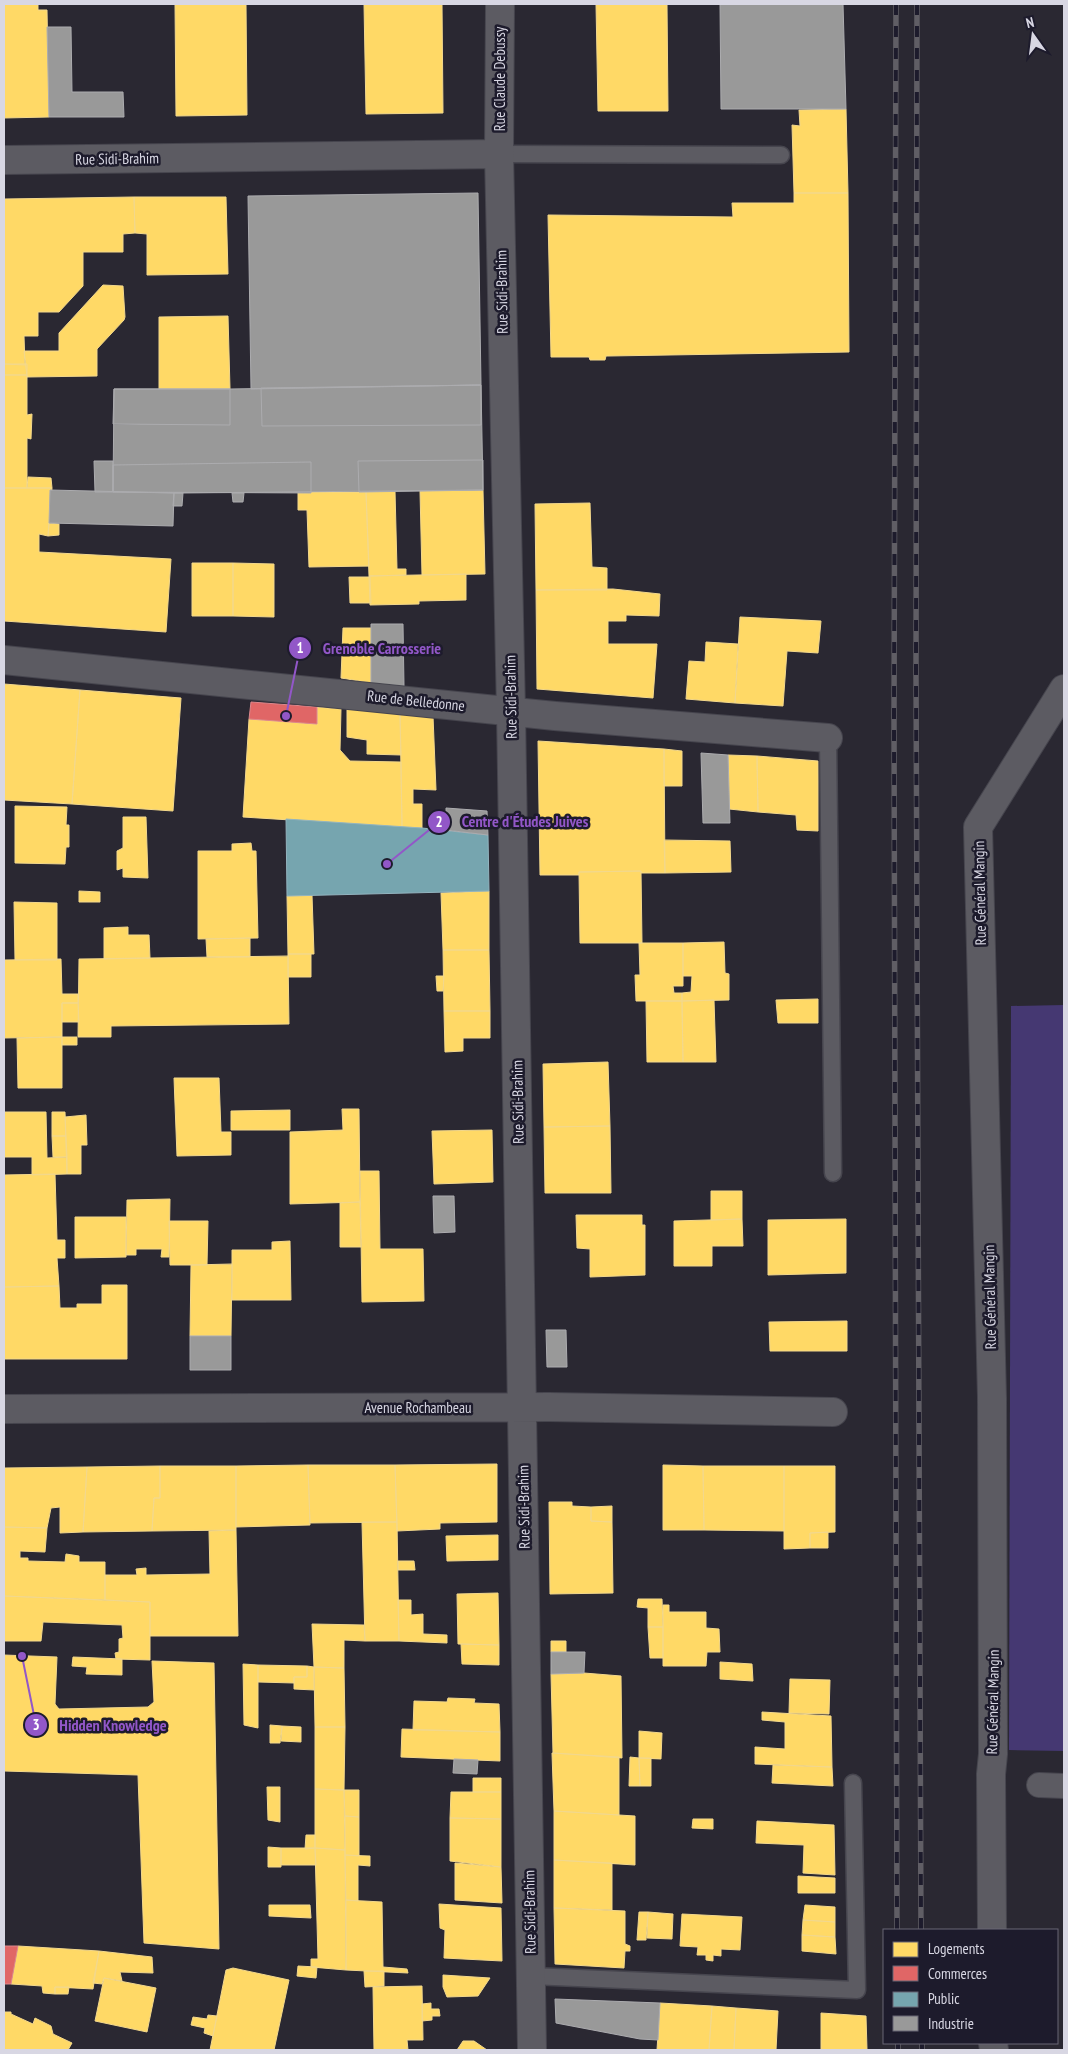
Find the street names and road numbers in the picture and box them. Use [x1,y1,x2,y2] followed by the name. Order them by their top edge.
[490,26,509,131] street label: Rue Claude Debussy
[75,148,159,169] street label: Rue Sidi-Brahim
[491,250,512,334] street label: Rue Sidi-Brahim
[500,655,521,739] street label: Rue Sidi-Brahim
[366,686,466,715] street label: Rue de Belledonne
[969,841,990,946] street label: Rue Général Mangin
[507,1060,528,1144] street label: Rue Sidi-Brahim
[979,1245,1000,1350] street label: Rue Général Mangin
[364,1398,472,1417] street label: Avenue Rochambeau
[513,1465,534,1549] street label: Rue Sidi-Brahim
[982,1649,1003,1754] street label: Rue Général Mangin
[519,1870,540,1954] street label: Rue Sidi-Brahim

